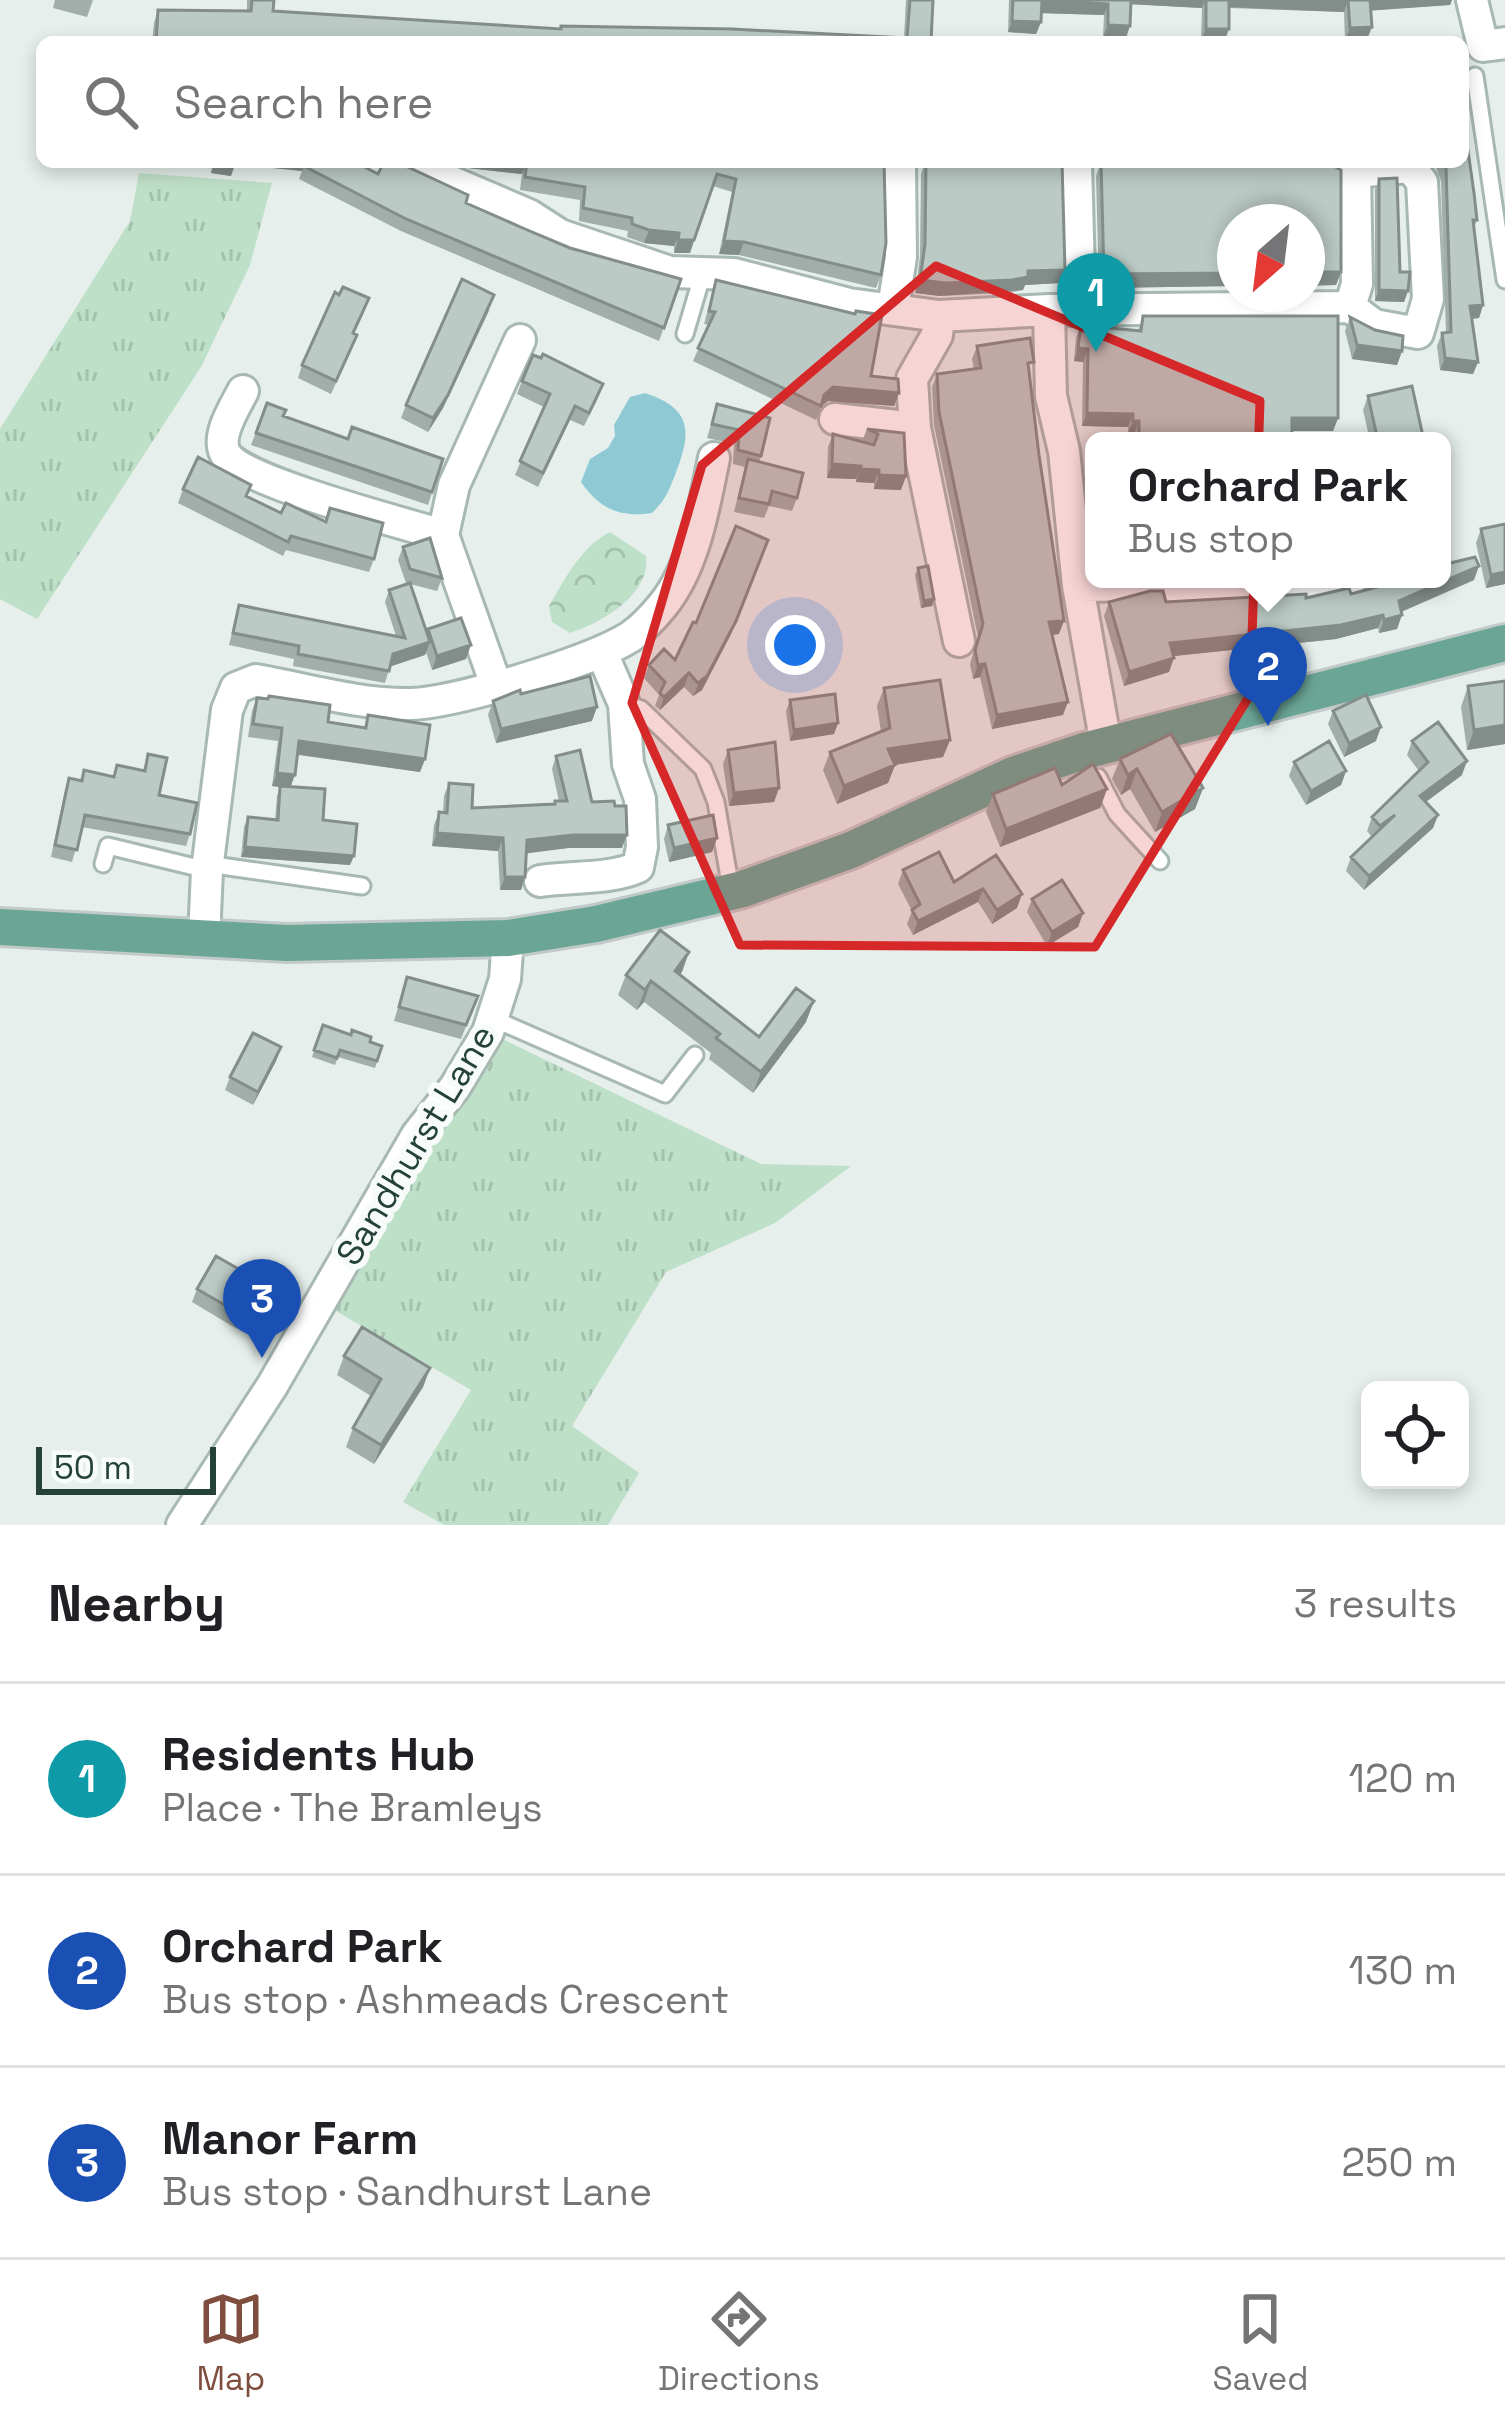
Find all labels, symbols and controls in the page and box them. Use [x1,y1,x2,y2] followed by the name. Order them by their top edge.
[36,36,1469,168] search box
[78,69,144,135] icon: search
[174,74,433,131] text: Search here
[1217,204,1325,312] north arrow
[1057,253,1135,352] pin: 1
[1085,432,1451,588] popup
[1128,457,1408,514] text: Orchard Park
[1128,514,1294,563] text: Bus stop
[765,615,825,675] your location
[1229,627,1307,726] pin: 2
[326,1016,506,1274] street label: Sandhurst Lane
[223,1259,301,1358] pin: 3
[1361,1381,1469,1489] map controls
[1361,1381,1469,1489] button: locate
[36,1441,216,1494] scale bar
[54,1447,132,1489] text: 50 m
[48,1571,225,1636] text: Nearby
[1294,1579,1457,1628] text: 3 results
[162,1726,475,1783] text: Residents Hub
[78,1754,96,1803] text: 1
[1349,1754,1457,1803] text: 120 m
[162,1783,542,1832] text: Place · The Bramleys
[162,1918,443,1975] text: Orchard Park
[75,1946,99,1995] text: 2
[1349,1946,1457,1995] text: 130 m
[162,1975,729,2024] text: Bus stop · Ashmeads Crescent
[162,2110,418,2167] text: Manor Farm
[75,2138,99,2187] text: 3
[1342,2138,1457,2187] text: 250 m
[162,2167,652,2216] text: Bus stop · Sandhurst Lane
[196,2286,265,2400] tab: Map
[658,2286,820,2400] tab: Directions
[1212,2286,1309,2400] tab: Saved

